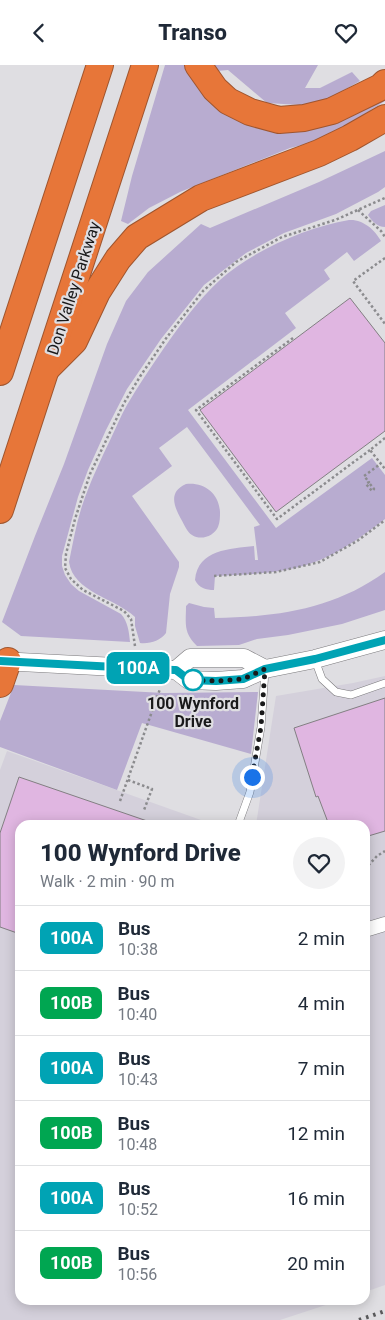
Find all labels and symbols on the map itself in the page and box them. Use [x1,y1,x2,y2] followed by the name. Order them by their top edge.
[43,219,104,357] street label: Don Valley Parkway
[103,652,173,684] line badge: 100A
[182,669,204,691] marker: 100 Wynford Drive
[147,694,239,731] place label: 100 Wynford Drive
[240,765,265,790] your location

